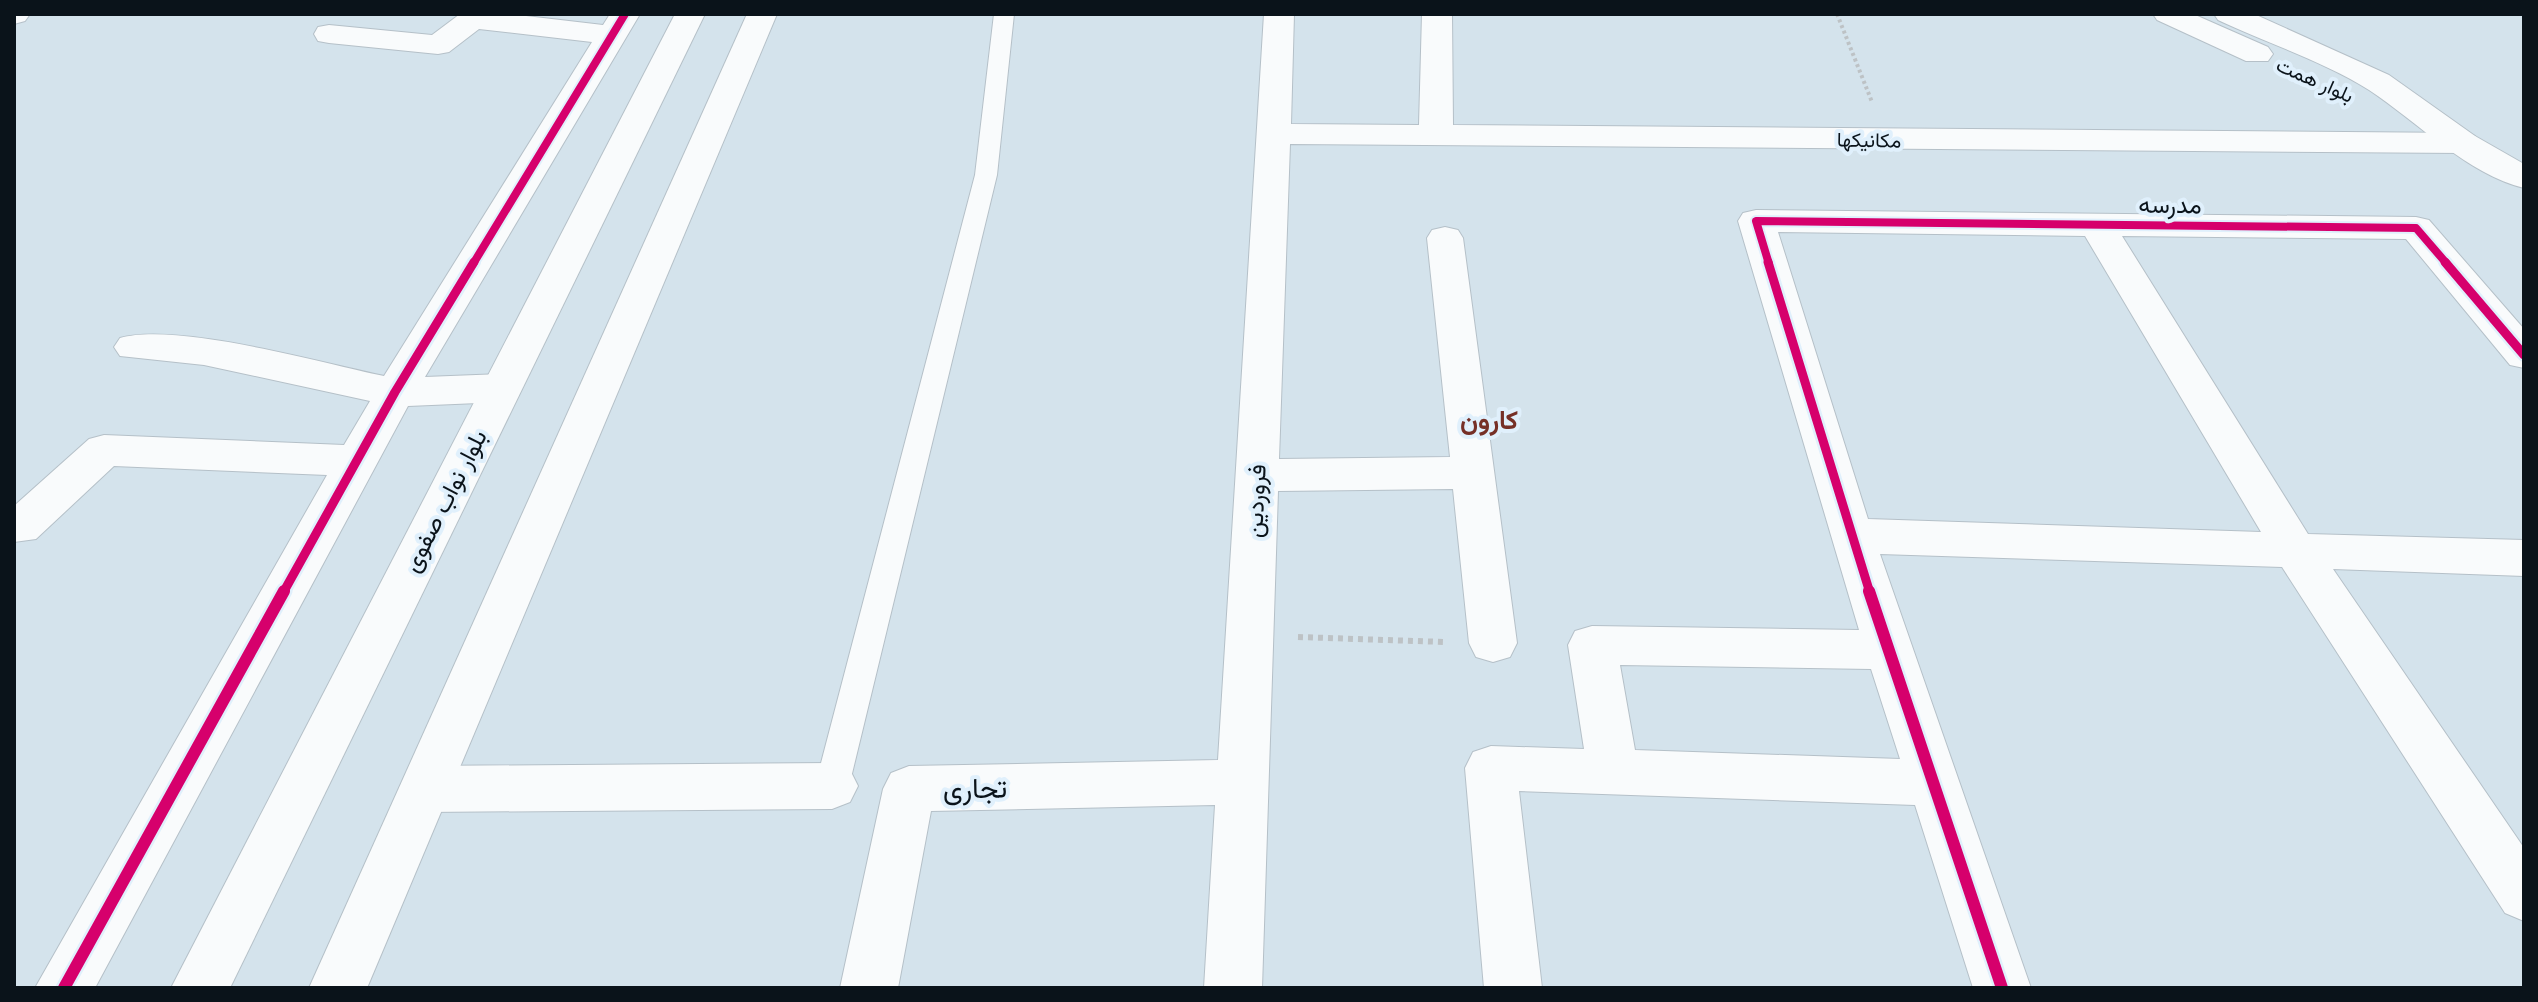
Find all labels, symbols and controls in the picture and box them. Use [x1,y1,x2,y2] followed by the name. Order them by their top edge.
[2272,51,2358,109] street label: بلوار همت
[1837,126,1901,154] street label: مکانیکها
[2138,188,2202,221] street label: مدرسه
[1460,403,1518,436] district label: کارون
[395,424,494,577] street label: بلوار نواب صفوی
[1238,463,1273,539] street label: فروردین
[943,768,1007,807] street label: تجاری

